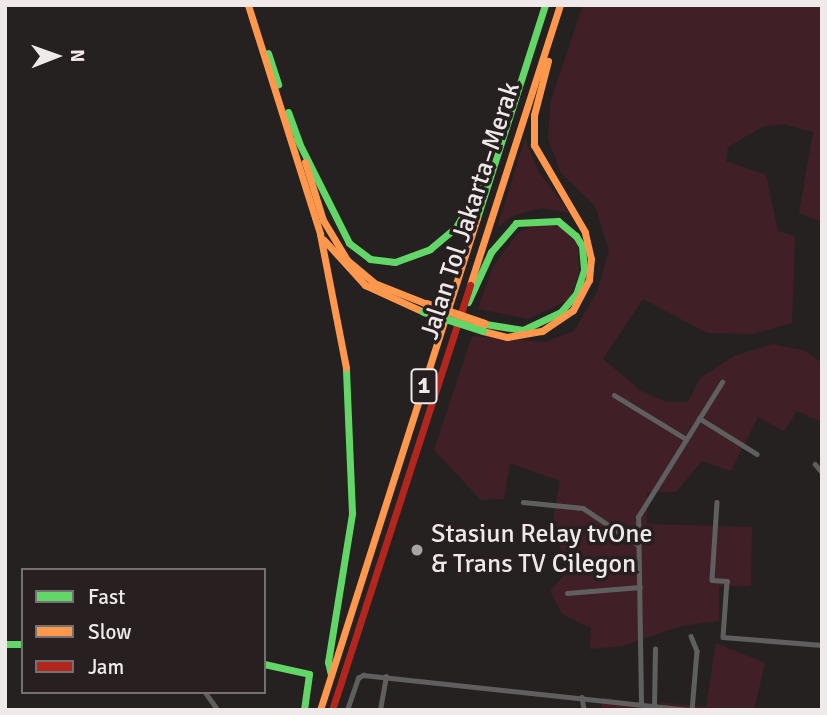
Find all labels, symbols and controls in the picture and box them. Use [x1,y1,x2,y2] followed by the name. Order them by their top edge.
[21,21,91,91] north arrow
[65,49,89,62] text: N
[415,78,527,344] street label: Jalan Tol Jakarta–Merak
[410,366,438,407] road number: 1
[431,519,653,580] place label: Stasiun Relay tvOne & Trans TV Cilegon
[409,542,425,558] marker: Stasiun Relay tvOne & Trans TV Cilegon
[21,568,266,694] legend
[88,584,125,610] text: Fast
[88,619,132,645] text: Slow
[88,654,124,680] text: Jam

